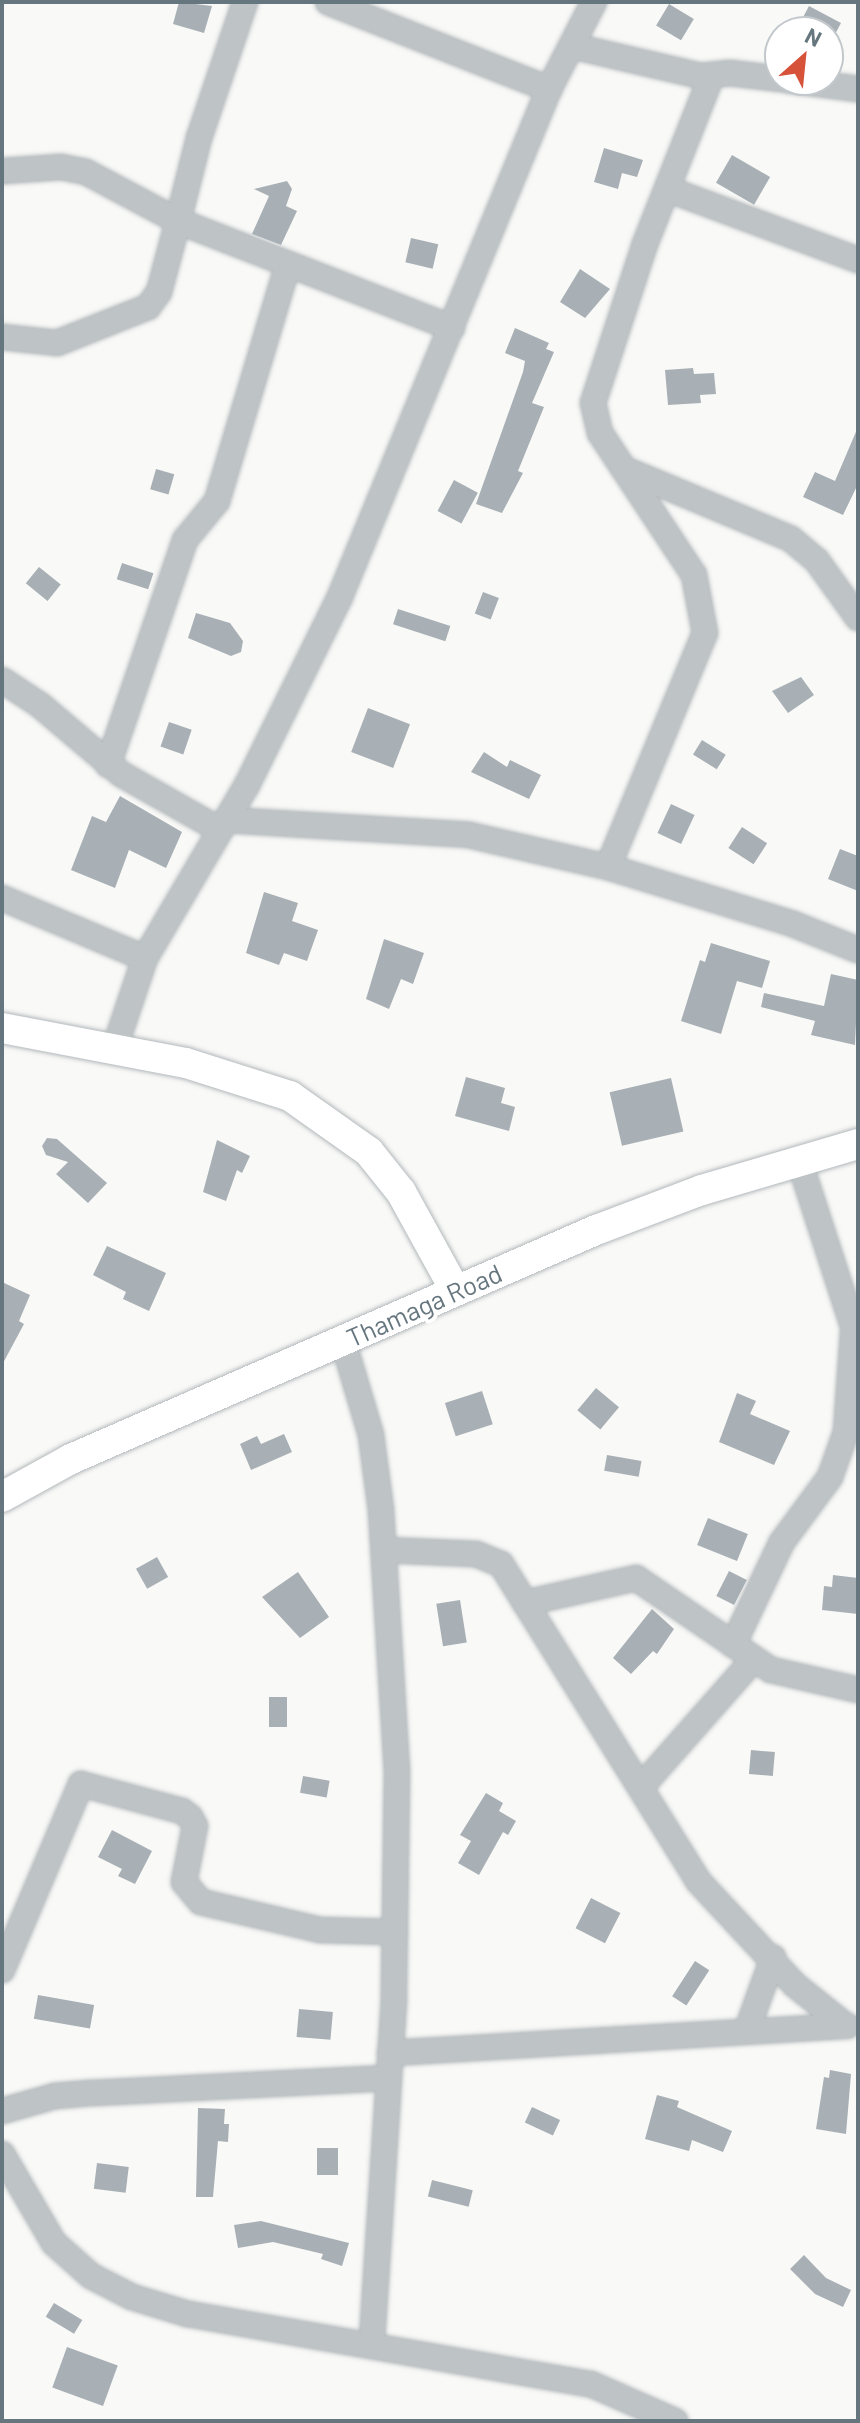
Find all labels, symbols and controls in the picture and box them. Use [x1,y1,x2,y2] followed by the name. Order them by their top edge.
[764,16,844,96] north arrow
[802,21,826,51] text: N
[341,1257,507,1353] street label: Thamaga Road

